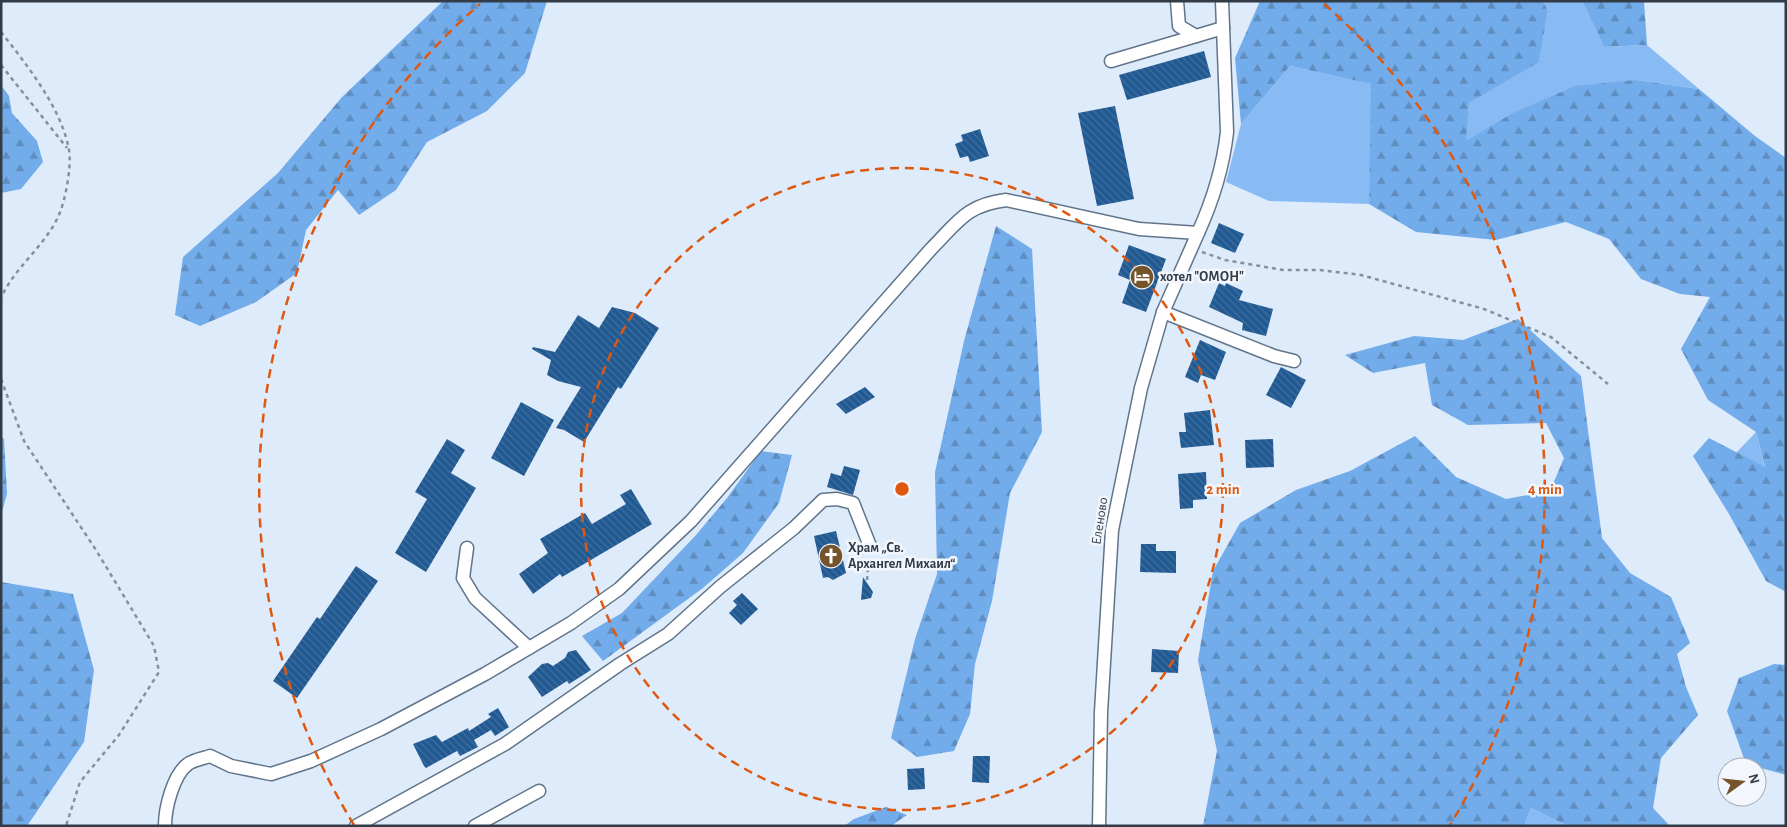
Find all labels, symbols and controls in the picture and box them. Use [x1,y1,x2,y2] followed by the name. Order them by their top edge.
[1129,264,1155,290] hotel icon: хотел "ОМОН"
[1160,270,1244,284] place label: хотел "ОМОН"
[893,480,911,498] centre of rings
[1206,482,1240,497] text: 2 min
[1528,482,1562,497] text: 4 min
[1089,496,1111,546] street label: Еленово
[848,541,956,571] place label: Храм „Св. Архангел Михаил“
[818,543,844,569] church icon: Храм „Св. Архангел Михаил“
[1717,757,1767,807] north arrow
[1746,772,1762,785] text: N

